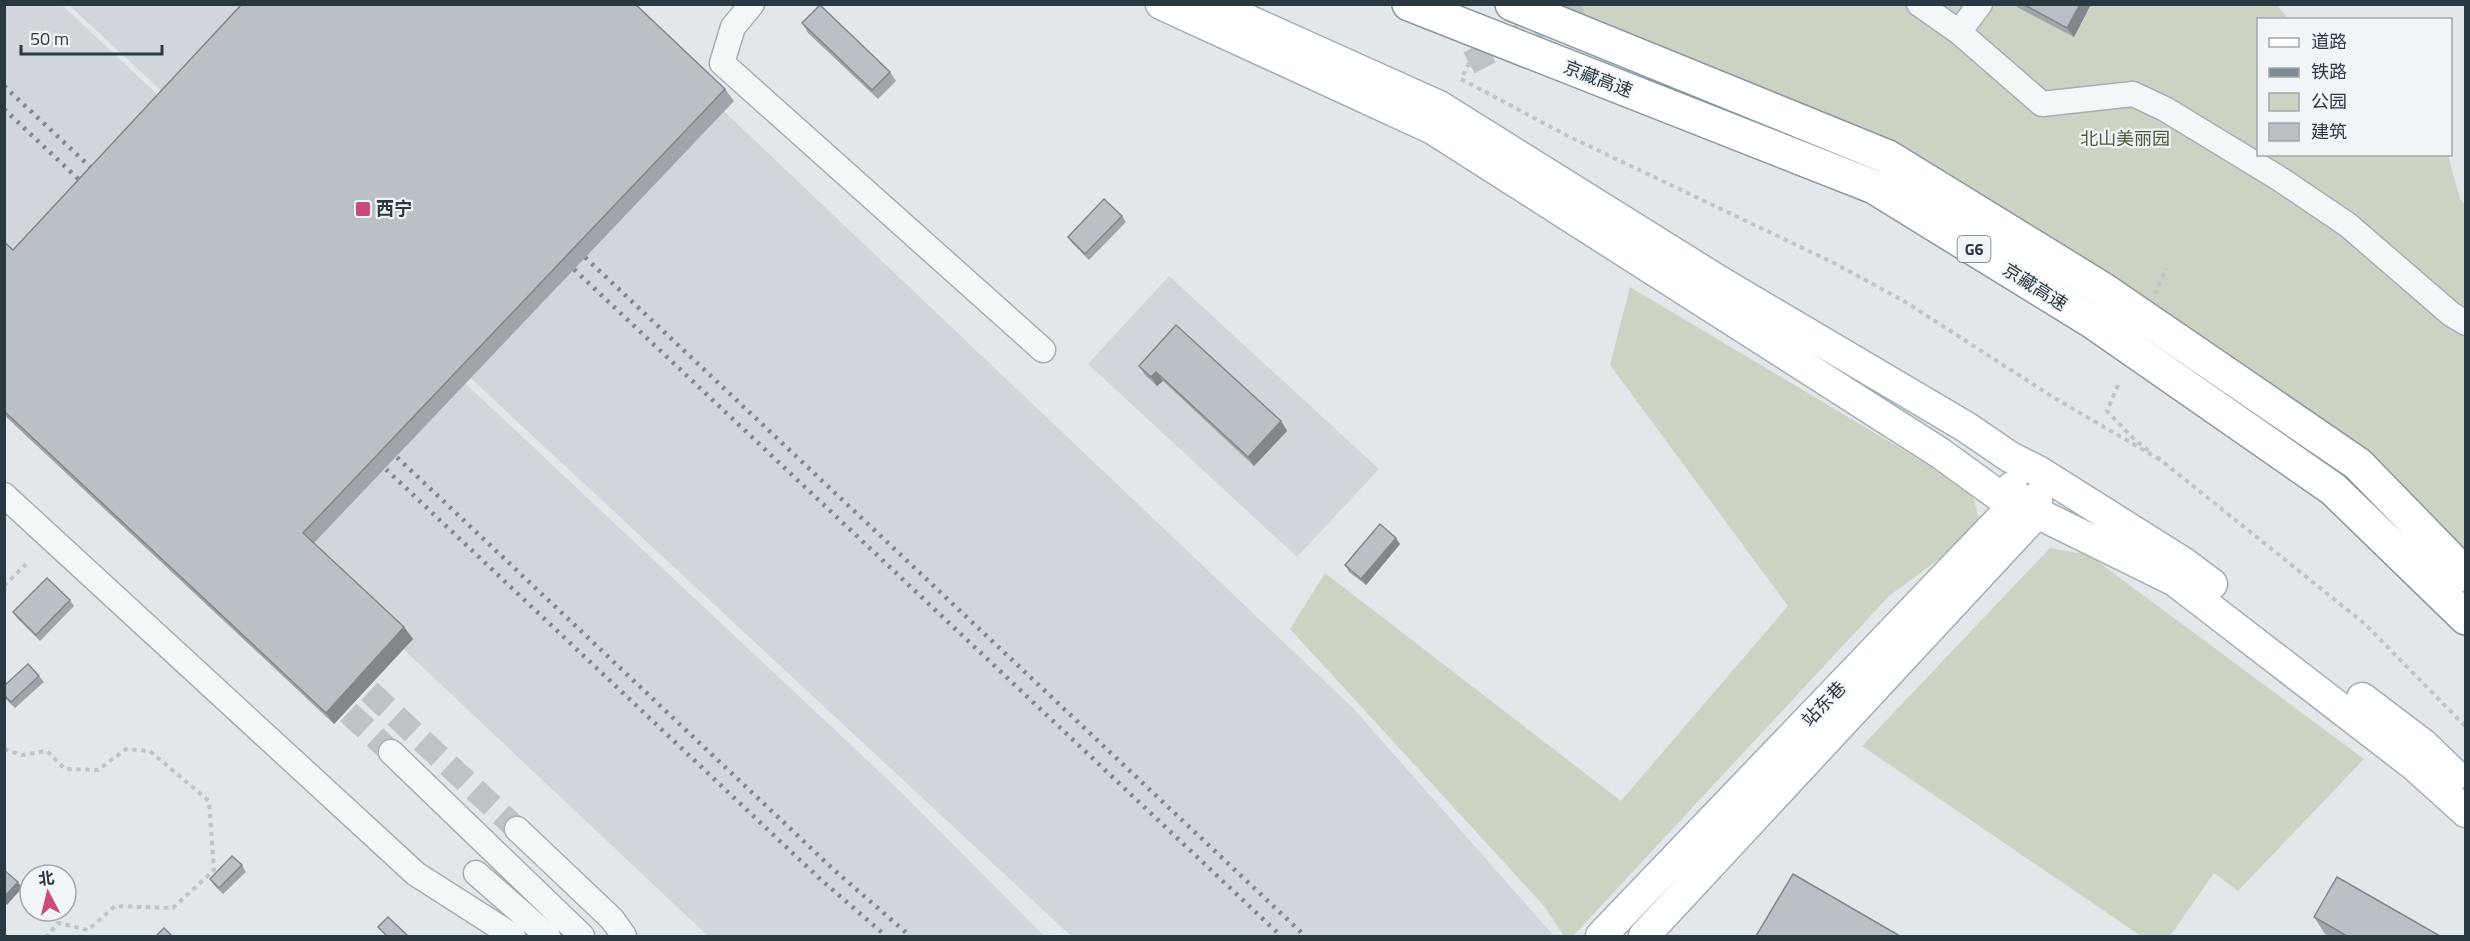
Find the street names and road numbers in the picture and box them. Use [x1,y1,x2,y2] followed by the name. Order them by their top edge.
[1560,53,1637,104] street label: 京藏高速
[1958,236,1990,262] road number: G6
[1998,256,2073,317] street label: 京藏高速
[1795,675,1852,732] street label: 站东巷

